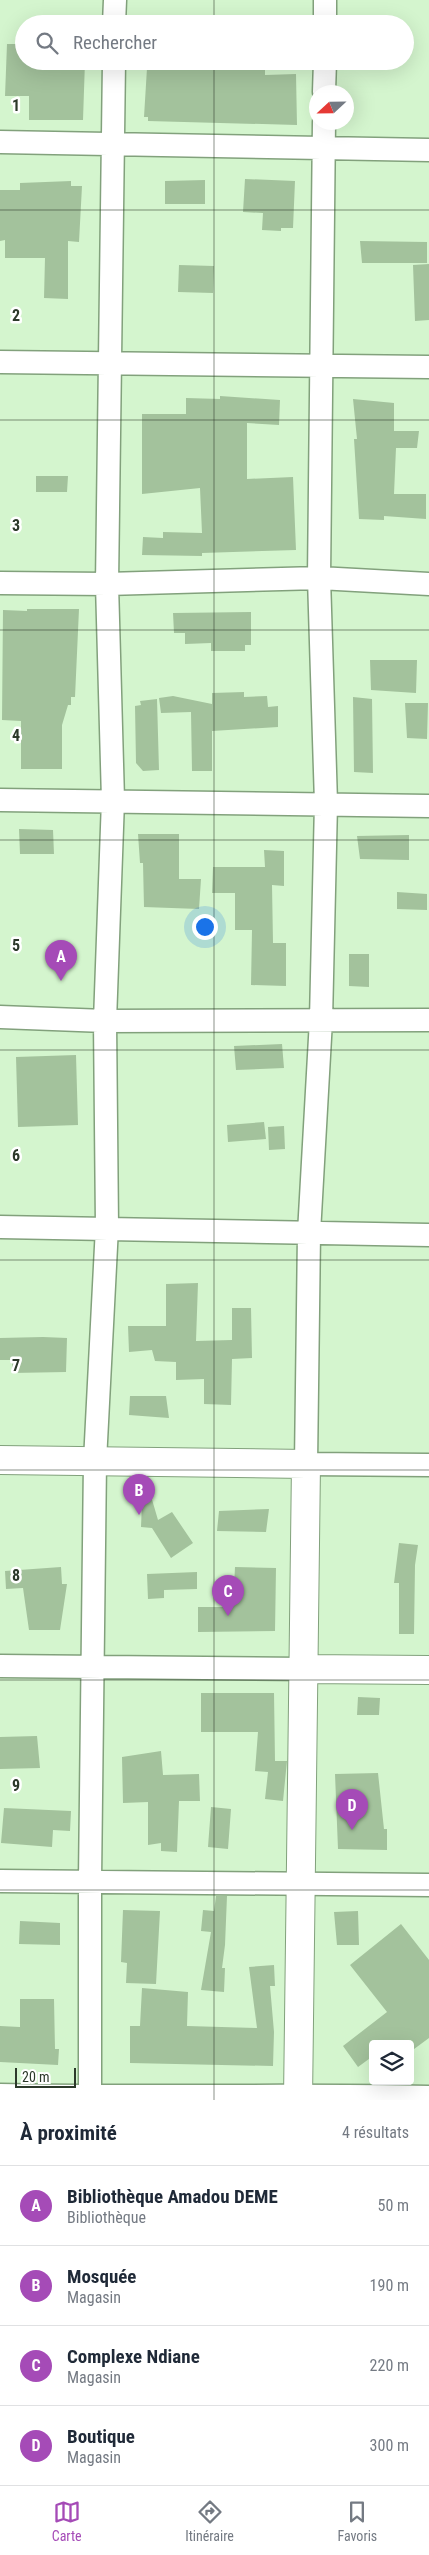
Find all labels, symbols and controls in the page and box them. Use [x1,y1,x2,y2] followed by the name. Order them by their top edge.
[15,15,414,70] search box
[33,29,61,57] icon: search
[73,31,157,54] text: Rechercher
[309,85,354,130] north arrow
[12,96,20,115] text: 1
[12,306,20,325] text: 2
[12,516,20,535] text: 3
[12,726,20,745] text: 4
[192,914,218,940] your location
[12,936,20,955] text: 5
[45,940,77,981] pin: A
[12,1146,20,1165] text: 6
[12,1356,20,1375] text: 7
[123,1474,155,1515] pin: B
[12,1566,20,1585] text: 8
[212,1575,244,1616] pin: C
[12,1776,20,1795] text: 9
[336,1789,368,1830] pin: D
[369,2040,414,2085] map controls
[369,2040,414,2085] button: layers
[15,2065,76,2088] scale bar
[22,2069,50,2085] text: 20 m
[20,2121,117,2145] text: À proximité
[342,2123,409,2142] text: 4 résultats
[67,2185,278,2208] text: Bibliothèque Amadou DEME
[31,2196,41,2215] text: A
[377,2196,409,2215] text: 50 m
[67,2208,146,2227] text: Bibliothèque
[67,2265,136,2288] text: Mosquée
[32,2276,40,2295] text: B
[370,2276,409,2295] text: 190 m
[67,2288,121,2307] text: Magasin
[67,2345,200,2368] text: Complexe Ndiane
[31,2356,41,2375] text: C
[370,2356,409,2375] text: 220 m
[67,2368,121,2387] text: Magasin
[67,2425,135,2448] text: Boutique
[31,2436,41,2455] text: D
[370,2436,409,2455] text: 300 m
[67,2448,121,2467] text: Magasin
[52,2498,82,2544] tab: Carte
[185,2498,234,2544] tab: Itinéraire
[337,2498,377,2544] tab: Favoris

